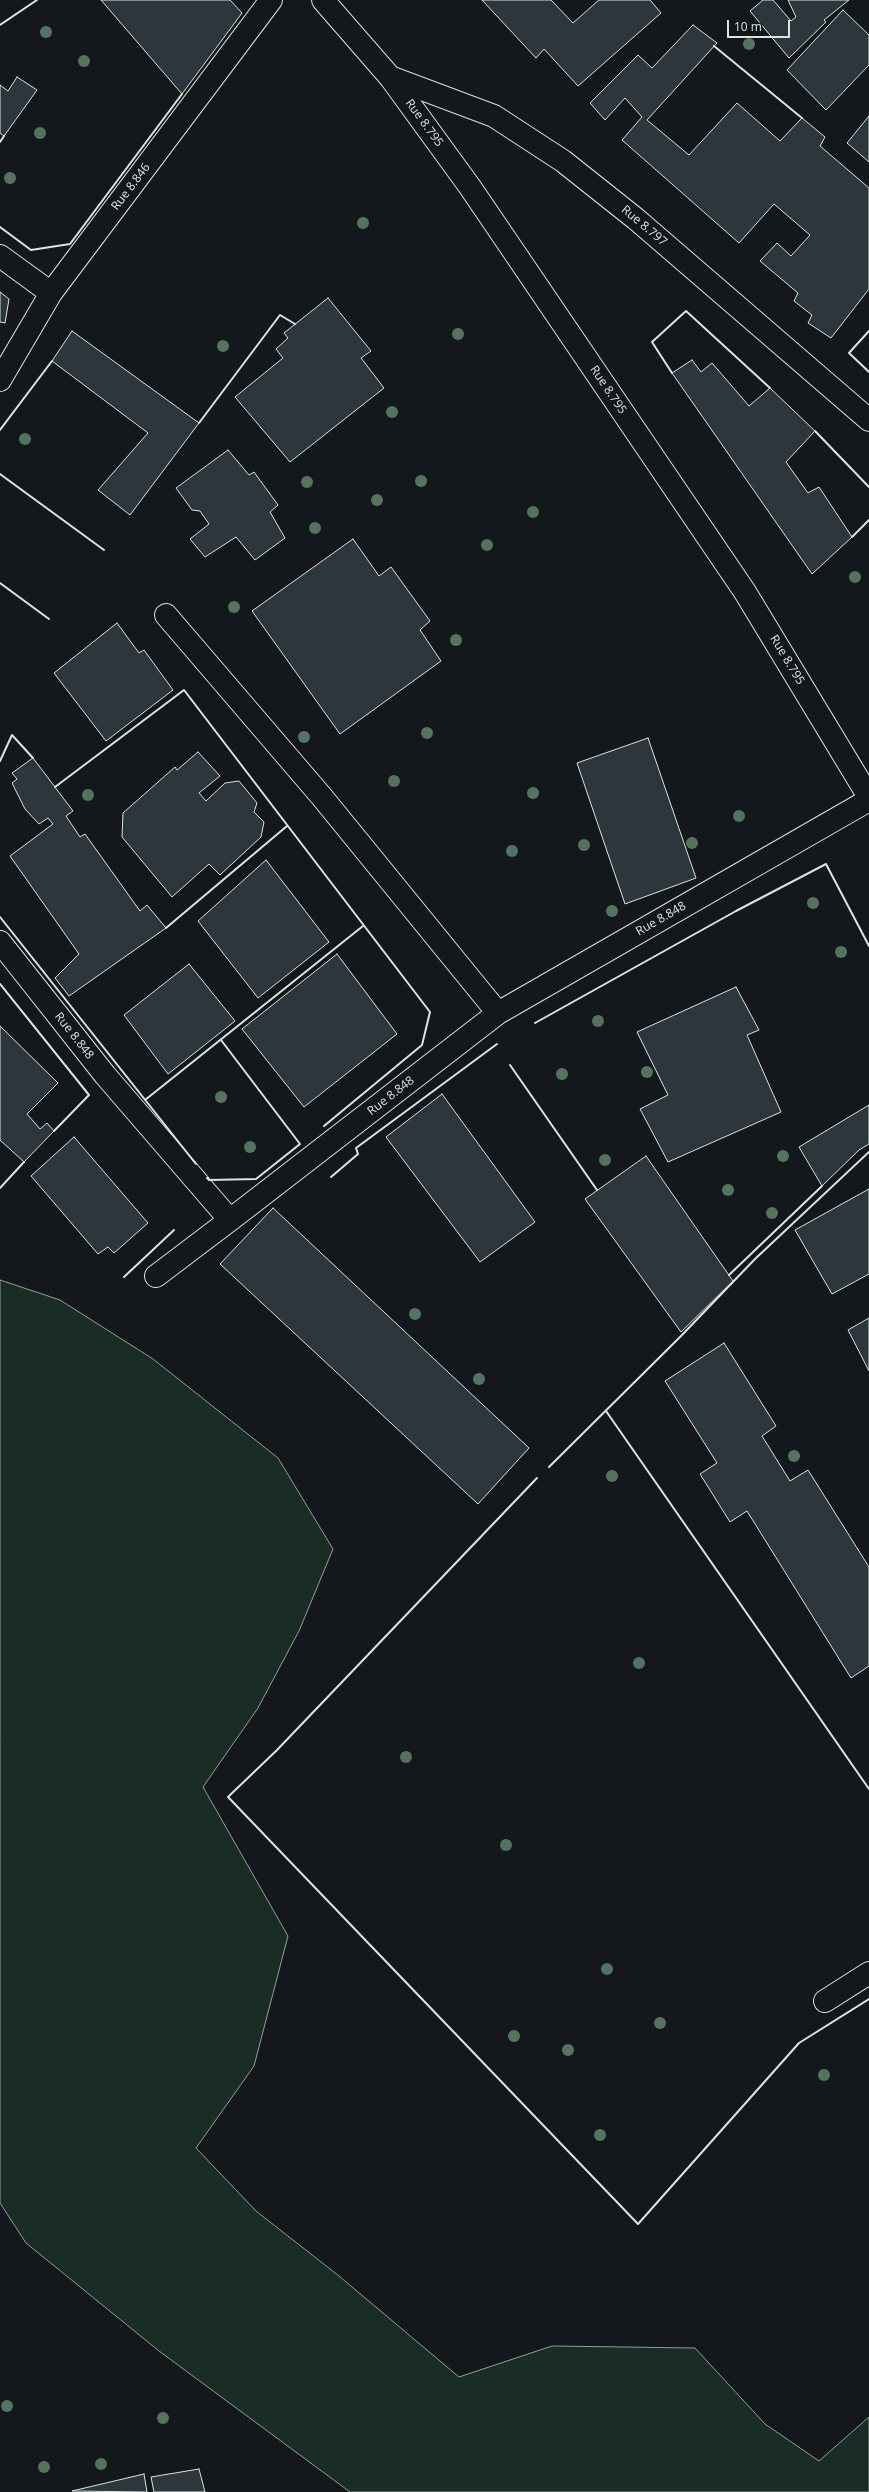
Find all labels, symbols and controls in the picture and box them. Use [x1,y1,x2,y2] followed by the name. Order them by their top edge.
[729,12,792,38] scale bar
[734,18,762,35] text: 10 m
[402,96,446,150] street label: Rue 8.795
[109,161,153,213] street label: Rue 8.846
[618,203,670,249] street label: Rue 8.797
[587,363,629,417] street label: Rue 8.795
[767,633,807,687] street label: Rue 8.795
[633,899,689,939] street label: Rue 8.848
[51,1010,97,1062] street label: Rue 8.848
[365,1073,417,1119] street label: Rue 8.848

